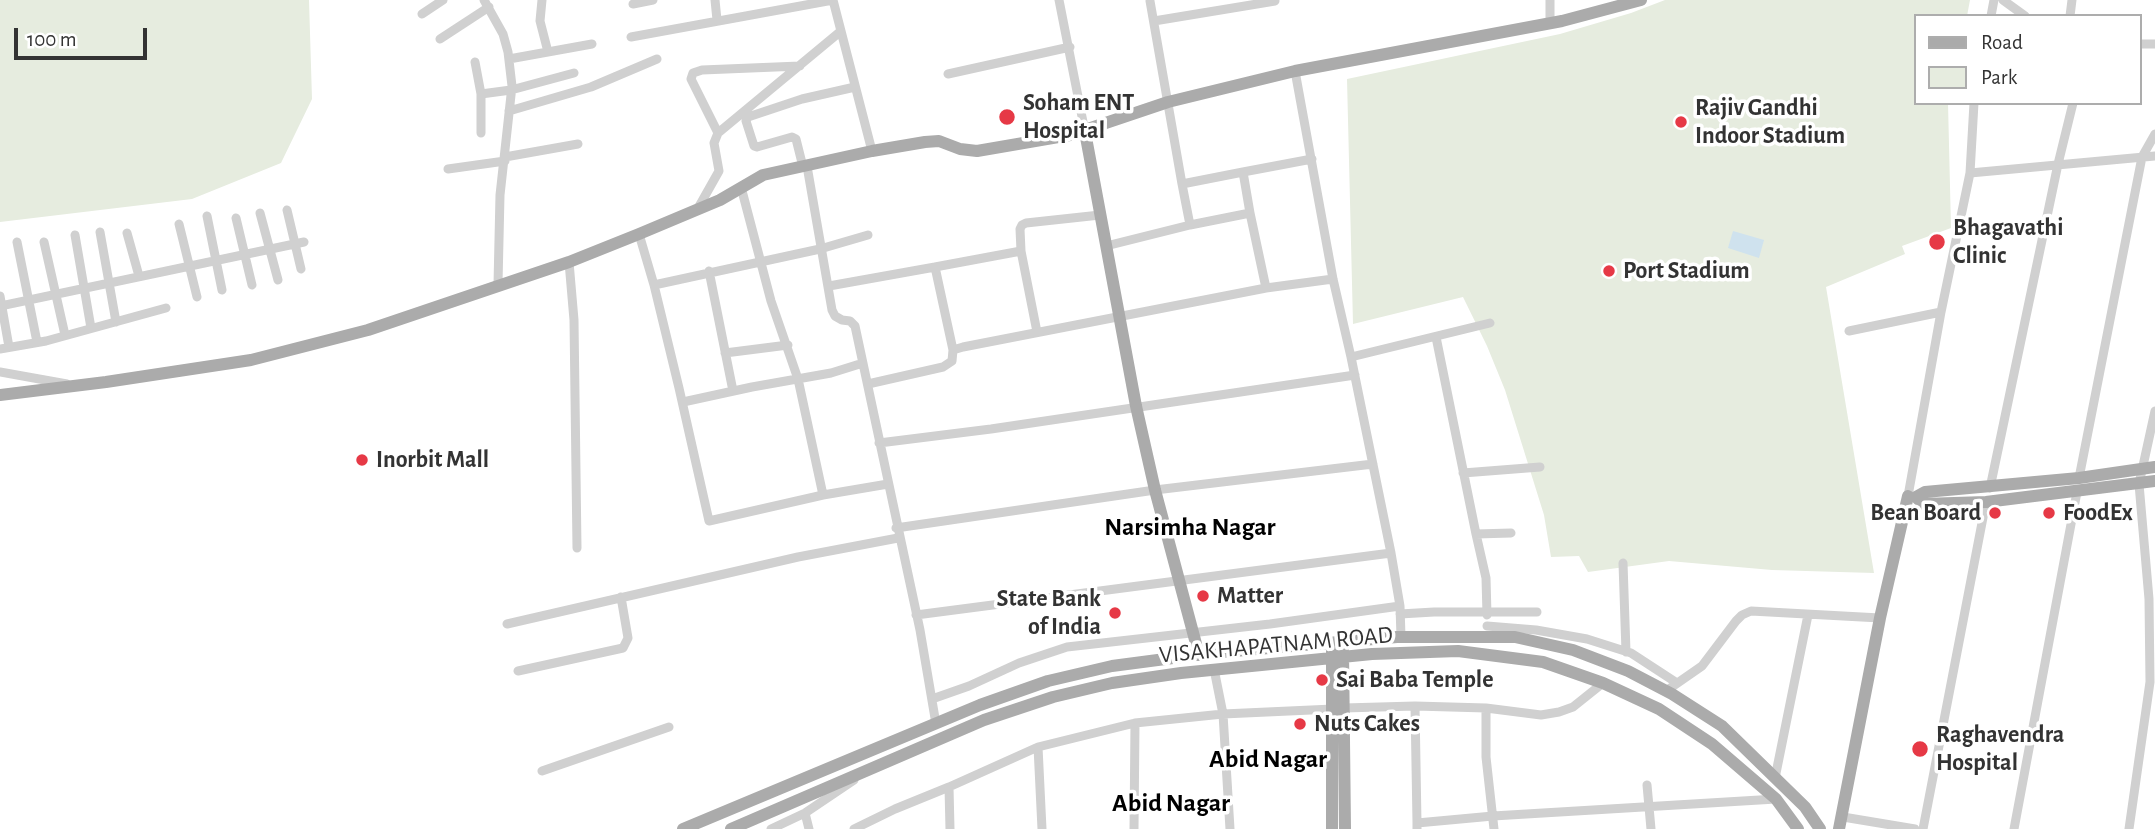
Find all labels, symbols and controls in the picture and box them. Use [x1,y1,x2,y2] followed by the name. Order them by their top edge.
[18,14,150,58] scale bar
[1913,14,2141,105] legend
[27,29,77,50] text: 100 m
[1981,32,2023,53] text: Road
[1981,67,2017,88] text: Park
[1023,89,1134,145] place label: Soham ENT Hospital
[1695,94,1845,150] place label: Rajiv Gandhi Indoor Stadium
[997,107,1017,127] marker: Soham ENT Hospital
[1673,114,1689,130] marker: Rajiv Gandhi Indoor Stadium
[1953,214,2063,270] place label: Bhagavathi Clinic
[1927,232,1947,252] marker: Bhagavathi Clinic
[1623,257,1750,285] place label: Port Stadium
[1601,263,1617,279] marker: Port Stadium
[376,446,489,474] place label: Inorbit Mall
[354,452,370,468] marker: Inorbit Mall
[1870,499,1981,527] place label: Bean Board
[2063,499,2133,527] place label: FoodEx
[1987,505,2003,521] marker: Bean Board
[2041,505,2057,521] marker: FoodEx
[1104,511,1276,543] district label: Narsimha Nagar
[1217,582,1283,610] place label: Matter
[997,585,1101,641] place label: State Bank of India
[1195,588,1211,604] marker: Matter
[1107,605,1123,621] marker: State Bank of India
[1158,620,1394,670] street label: VISAKHAPATNAM ROAD
[1336,666,1493,694] place label: Sai Baba Temple
[1314,672,1330,688] marker: Sai Baba Temple
[1314,710,1420,738] place label: Nuts Cakes
[1292,716,1308,732] marker: Nuts Cakes
[1936,721,2064,777] place label: Raghavendra Hospital
[1910,739,1930,759] marker: Raghavendra Hospital
[1209,743,1327,775] district label: Abid Nagar
[1112,787,1230,819] district label: Abid Nagar

